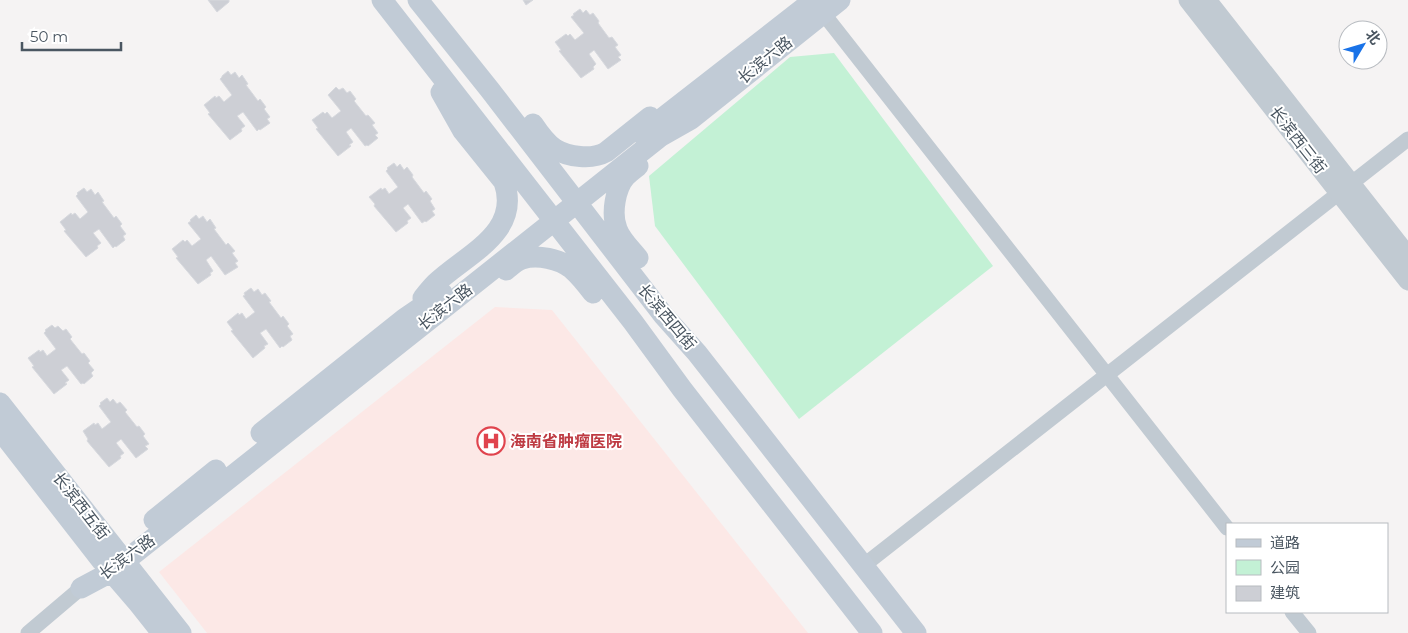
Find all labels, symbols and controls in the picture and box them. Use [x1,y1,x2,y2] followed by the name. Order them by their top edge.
[22,20,121,52] scale bar
[1338,20,1388,70] north arrow
[1362,26,1385,48] text: 北
[30,27,68,46] text: 50 m
[734,32,796,88] street label: 长滨六路
[1266,103,1330,177] street label: 长滨西三街
[414,280,476,334] street label: 长滨六路
[634,280,700,354] street label: 长滨西四街
[476,426,506,456] hospital icon: 海南省肿瘤医院
[510,432,622,451] place label: 海南省肿瘤医院
[49,469,113,543] street label: 长滨西五街
[1226,523,1388,613] legend
[96,531,158,583] street label: 长滨六路
[1270,533,1300,552] text: 道路
[1270,558,1300,577] text: 公园
[1270,583,1300,602] text: 建筑

